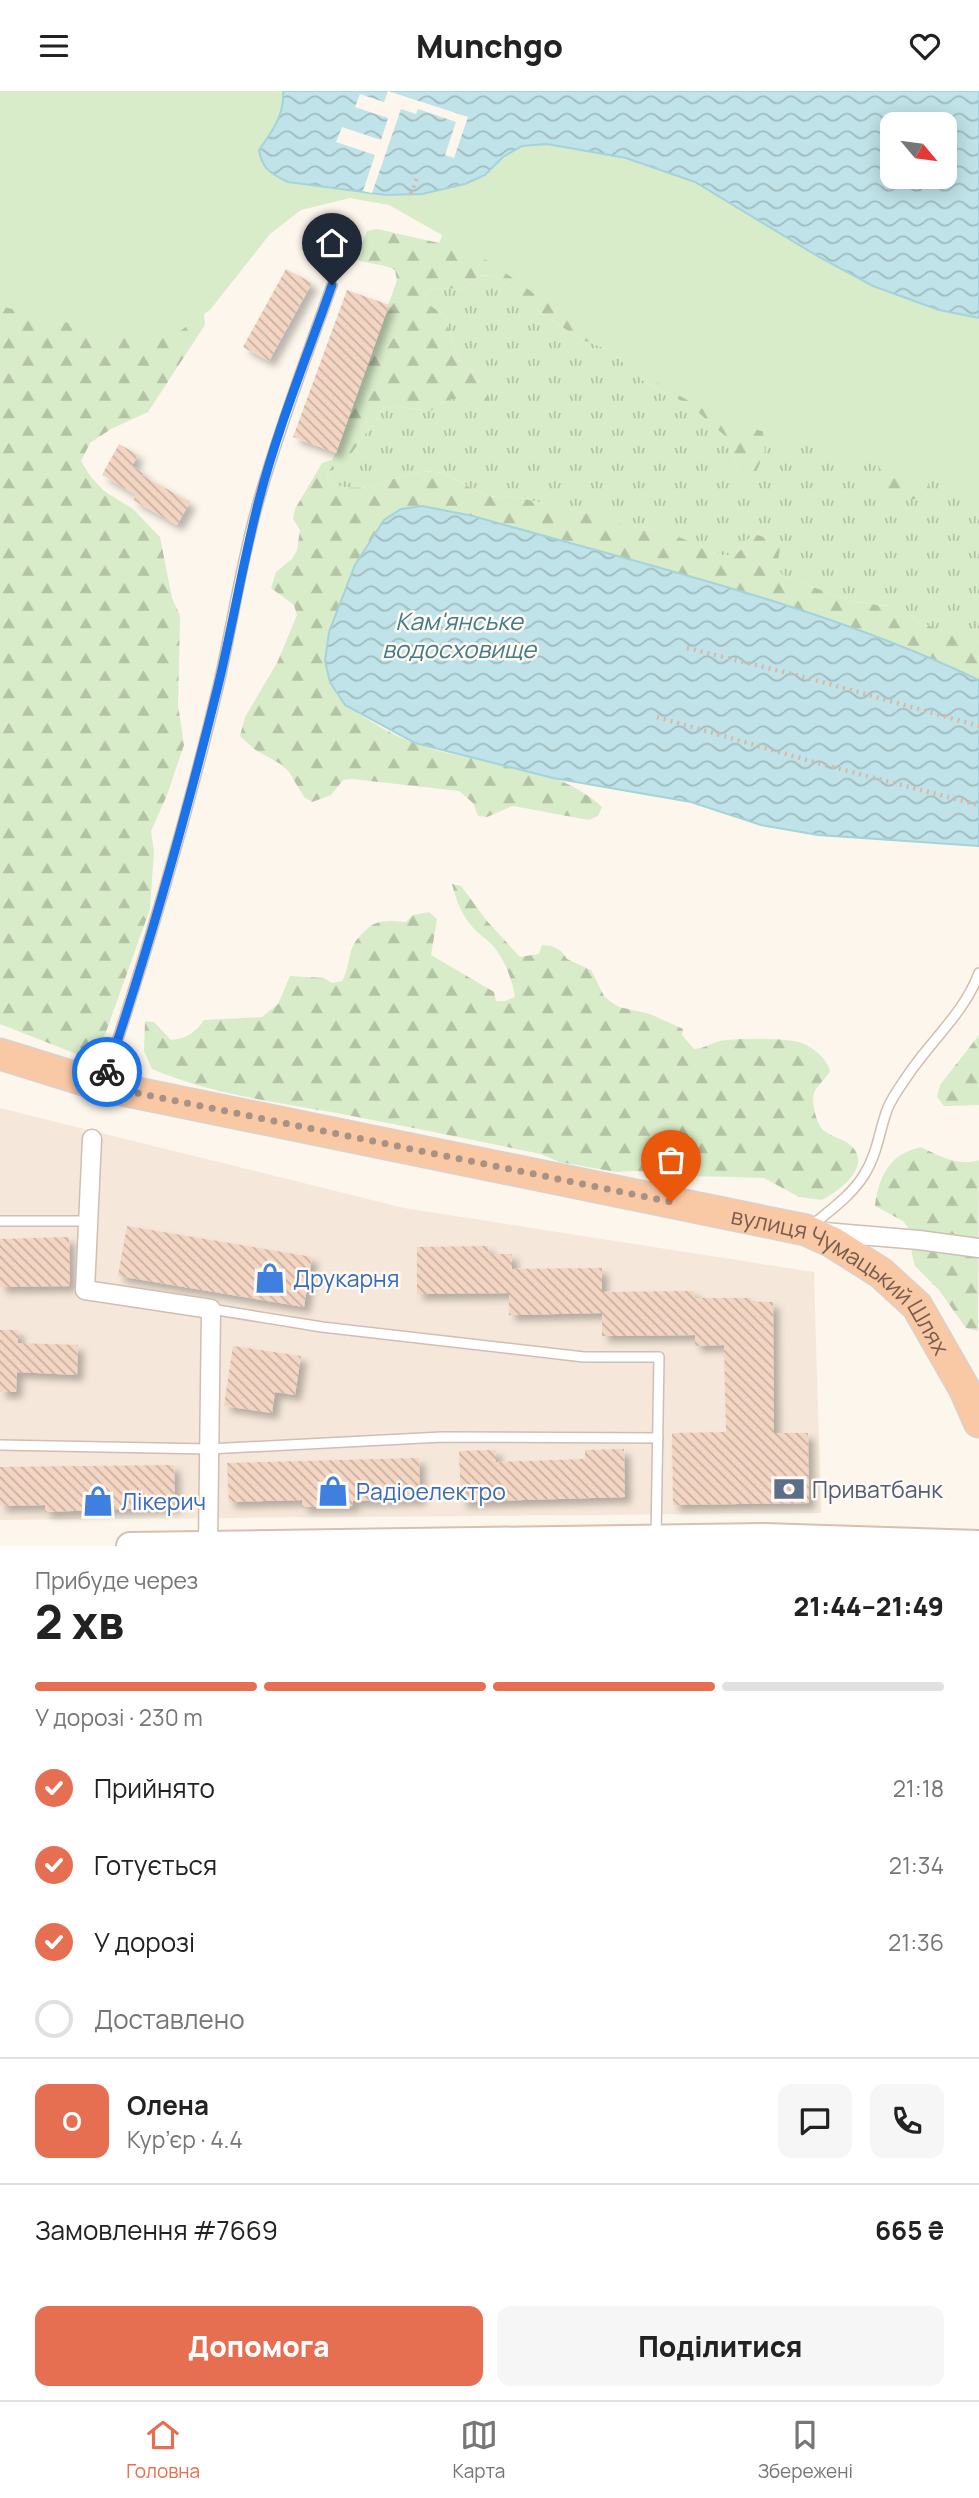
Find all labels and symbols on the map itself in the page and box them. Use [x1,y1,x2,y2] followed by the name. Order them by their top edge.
[880,112,957,189] north arrow
[302,213,362,285] pin
[382,604,538,665] water label: Кам'янське водосховище
[72,1037,142,1107] courier
[641,1130,701,1202] pin
[728,1199,958,1361] street label: вулиця Чумацький Шлях
[253,1261,287,1295] shop icon: Друкарня
[293,1262,399,1294] place label: Друкарня
[772,1472,806,1506] bank icon: Приватбанк
[812,1473,943,1505] place label: Приватбанк
[316,1474,350,1508] shop icon: Радіоелектро
[356,1475,506,1507] place label: Радіоелектро
[81,1484,115,1518] shop icon: Лікерич
[121,1485,206,1517] place label: Лікерич

